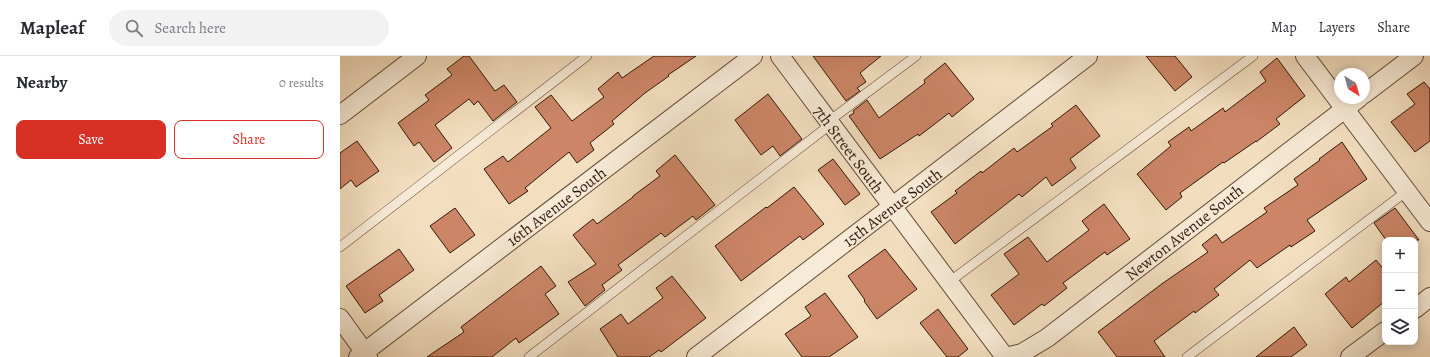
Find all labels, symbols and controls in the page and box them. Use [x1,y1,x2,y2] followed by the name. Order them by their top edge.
[109,10,389,46] search box
[20,15,85,41] text: Mapleaf
[123,17,145,39] icon: search
[155,18,226,38] text: Search here
[1271,18,1297,37] text: Map
[1319,18,1355,37] text: Layers
[1377,18,1410,37] text: Share
[1334,68,1370,104] north arrow
[16,71,67,94] text: Nearby
[279,74,324,91] text: 0 results
[808,101,889,198] street label: 7th Street South
[16,120,166,159] button: Save
[174,120,324,159] button: Share
[502,162,611,251] street label: 16th Avenue South
[839,163,947,252] street label: 15th Avenue South
[1121,179,1249,286] street label: Newton Avenue South
[1382,237,1418,345] map controls
[1382,237,1418,273] button: +
[1382,273,1418,309] button: −
[1382,309,1418,345] button: layers

